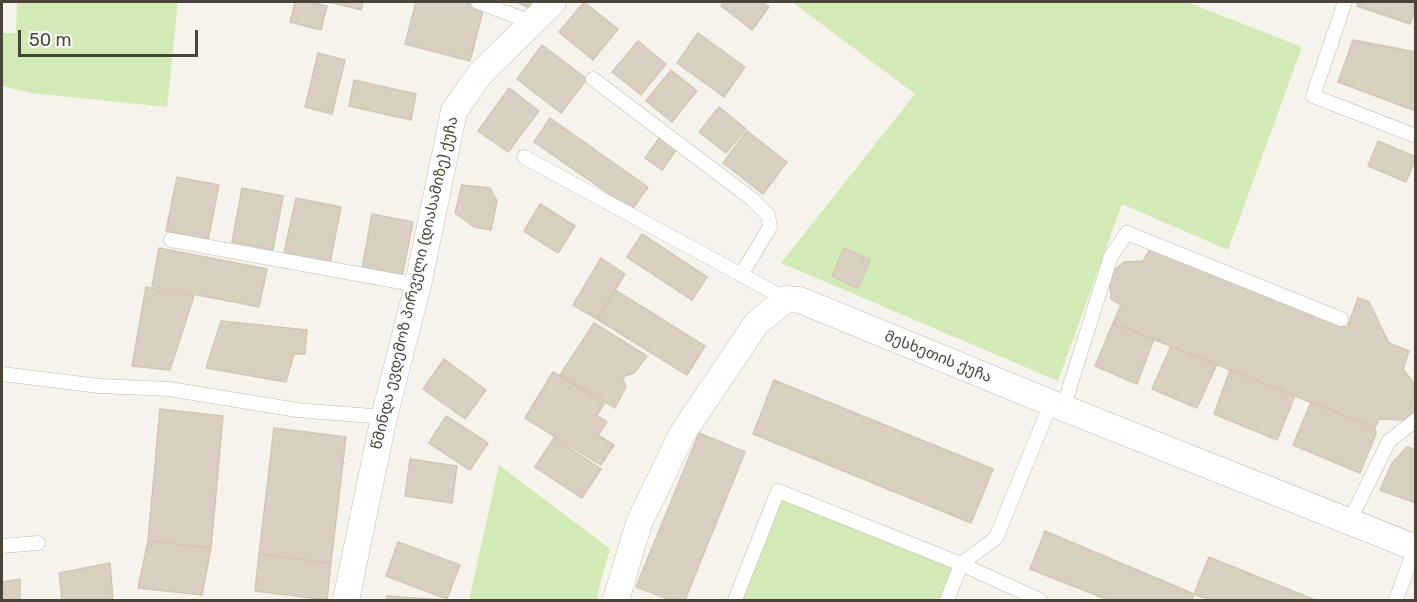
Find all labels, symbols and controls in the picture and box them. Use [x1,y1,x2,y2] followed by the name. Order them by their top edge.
[21,18,201,56] scale bar
[29,29,72,51] text: 50 m
[368,115,462,451] street label: წმინდა ევდემოზ პირველი (დიასამიზე) ქუჩა
[882,327,994,387] street label: მესხეთის ქუჩა

